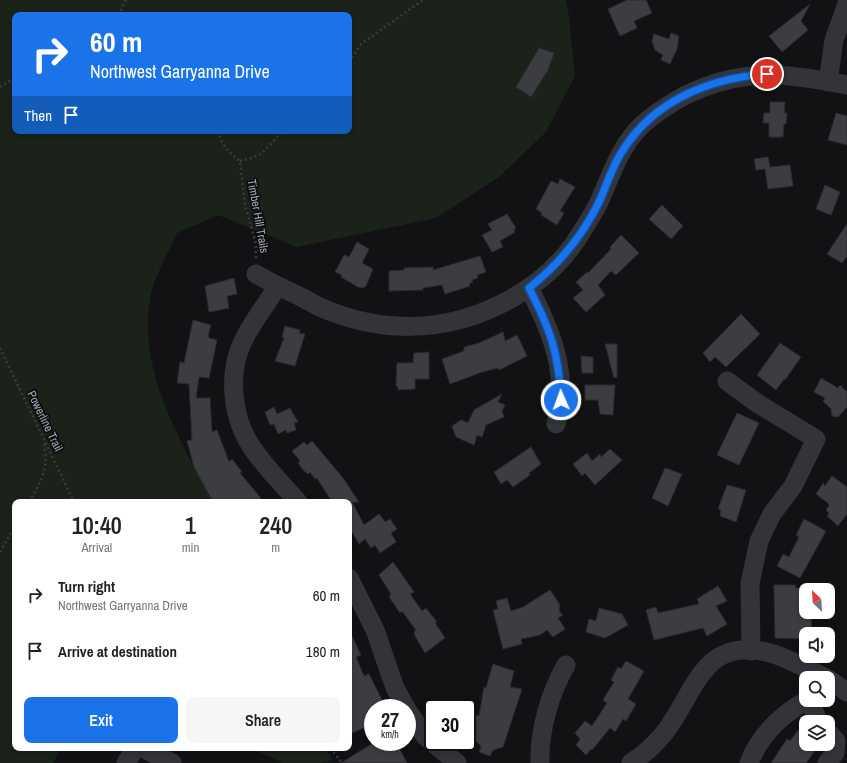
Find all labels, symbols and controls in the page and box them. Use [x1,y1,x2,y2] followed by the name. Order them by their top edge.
[90,23,142,61] text: 60 m
[24,28,76,80] icon: right
[750,57,784,91] pin
[90,59,270,84] text: Northwest Garryanna Drive
[756,63,778,85] icon: arrive
[60,104,82,126] icon: arrive
[24,105,52,126] text: Then
[244,178,272,254] street label: Timber Hill Trails
[540,379,582,421] position arrow
[23,388,67,454] street label: Powerline Trail
[72,509,122,541] text: 10:40
[185,509,196,541] text: 1
[259,509,292,541] text: 240
[81,539,112,556] text: Arrival
[182,539,199,556] text: min
[271,539,280,556] text: m
[58,576,115,597] text: Turn right
[799,583,835,619] north arrow
[799,583,835,751] map controls
[24,584,46,606] icon: right
[313,585,340,606] text: 60 m
[58,597,188,614] text: Northwest Garryanna Drive
[799,627,835,663] button: sound
[24,640,46,662] icon: arrive
[58,641,177,662] text: Arrive at destination
[306,641,340,662] text: 180 m
[799,671,835,707] button: search
[24,697,178,743] button: Exit
[186,697,340,743] button: Share
[424,699,476,751] speed limit sign: 30
[381,706,399,733] text: 27
[799,715,835,751] button: layers
[381,728,399,741] text: km/h

